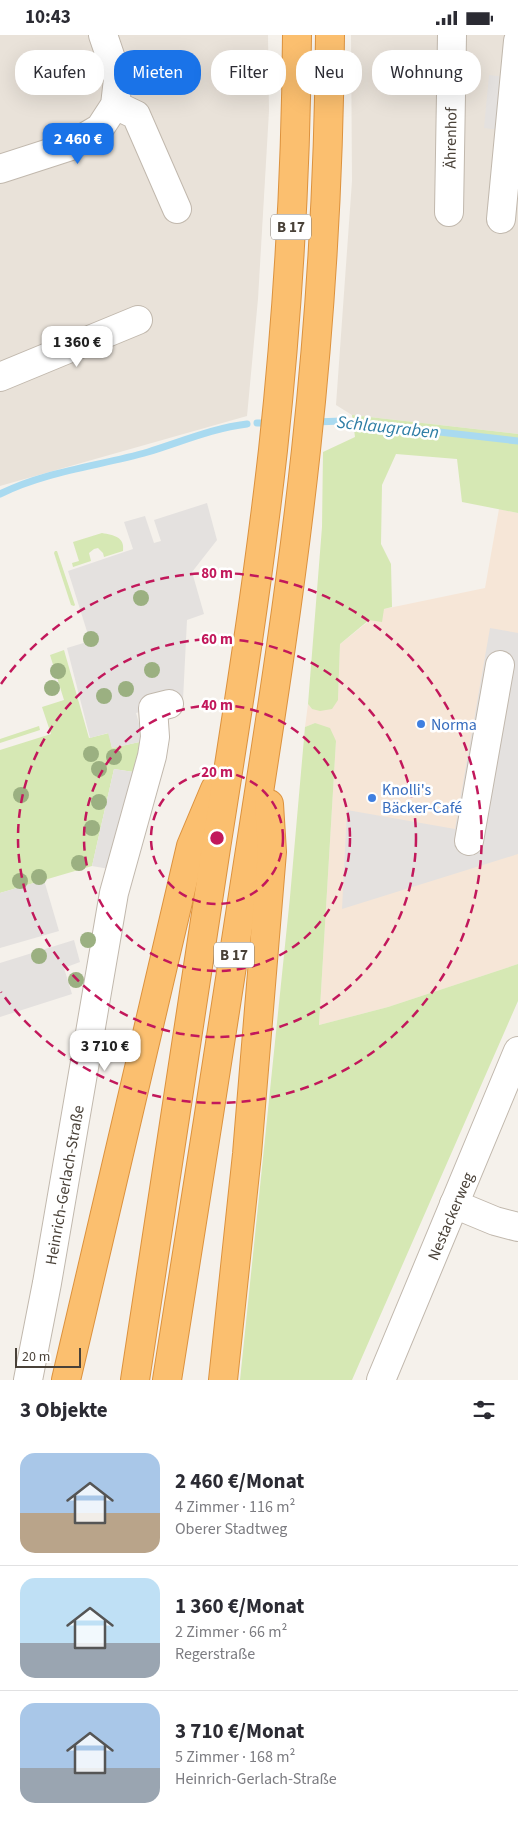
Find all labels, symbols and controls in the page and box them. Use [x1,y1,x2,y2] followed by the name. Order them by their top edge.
[25,4,71,31] text: 10:43
[15,50,104,95] chip: Kaufen
[114,50,201,95] chip: Mieten
[211,50,286,95] chip: Filter
[296,50,362,95] chip: Neu
[372,50,481,95] chip: Wohnung
[439,106,463,169] street label: Ährenhof
[32,123,124,165] pin: 2 460 €
[54,128,102,150] text: 2 460 €
[271,215,311,239] road number: B 17
[31,325,123,368] pin: 1 360 €
[53,331,101,353] text: 1 360 €
[336,410,440,445] water label: Schlaugraben
[201,563,233,584] text: 80 m
[201,629,233,650] text: 60 m
[201,695,233,716] text: 40 m
[431,714,477,736] place label: Norma
[415,718,427,730] marker: Norma
[201,762,233,783] text: 20 m
[382,779,462,819] place label: Knolli's Bäcker-Café
[366,792,378,804] marker: Knolli's Bäcker-Café
[208,829,226,847] centre of rings
[214,943,254,967] road number: B 17
[59,1029,151,1072] pin: 3 710 €
[81,1035,129,1057] text: 3 710 €
[40,1104,90,1267] street label: Heinrich-Gerlach-Straße
[422,1169,479,1264] street label: Nestackerweg
[15,1345,81,1368] scale bar
[22,1347,50,1367] text: 20 m
[20,1395,108,1425] text: 3 Objekte
[470,1396,498,1424] icon: filters
[175,1466,304,1496] text: 2 460 €/Monat
[60,1473,120,1533] icon: home
[175,1496,295,1518] text: 4 Zimmer · 116 m²
[175,1518,287,1540] text: Oberer Stadtweg
[175,1591,304,1621] text: 1 360 €/Monat
[60,1598,120,1658] icon: home
[175,1621,287,1643] text: 2 Zimmer · 66 m²
[175,1643,255,1665] text: Regerstraße
[175,1716,304,1746] text: 3 710 €/Monat
[60,1723,120,1783] icon: home
[175,1746,295,1768] text: 5 Zimmer · 168 m²
[175,1768,337,1790] text: Heinrich-Gerlach-Straße

